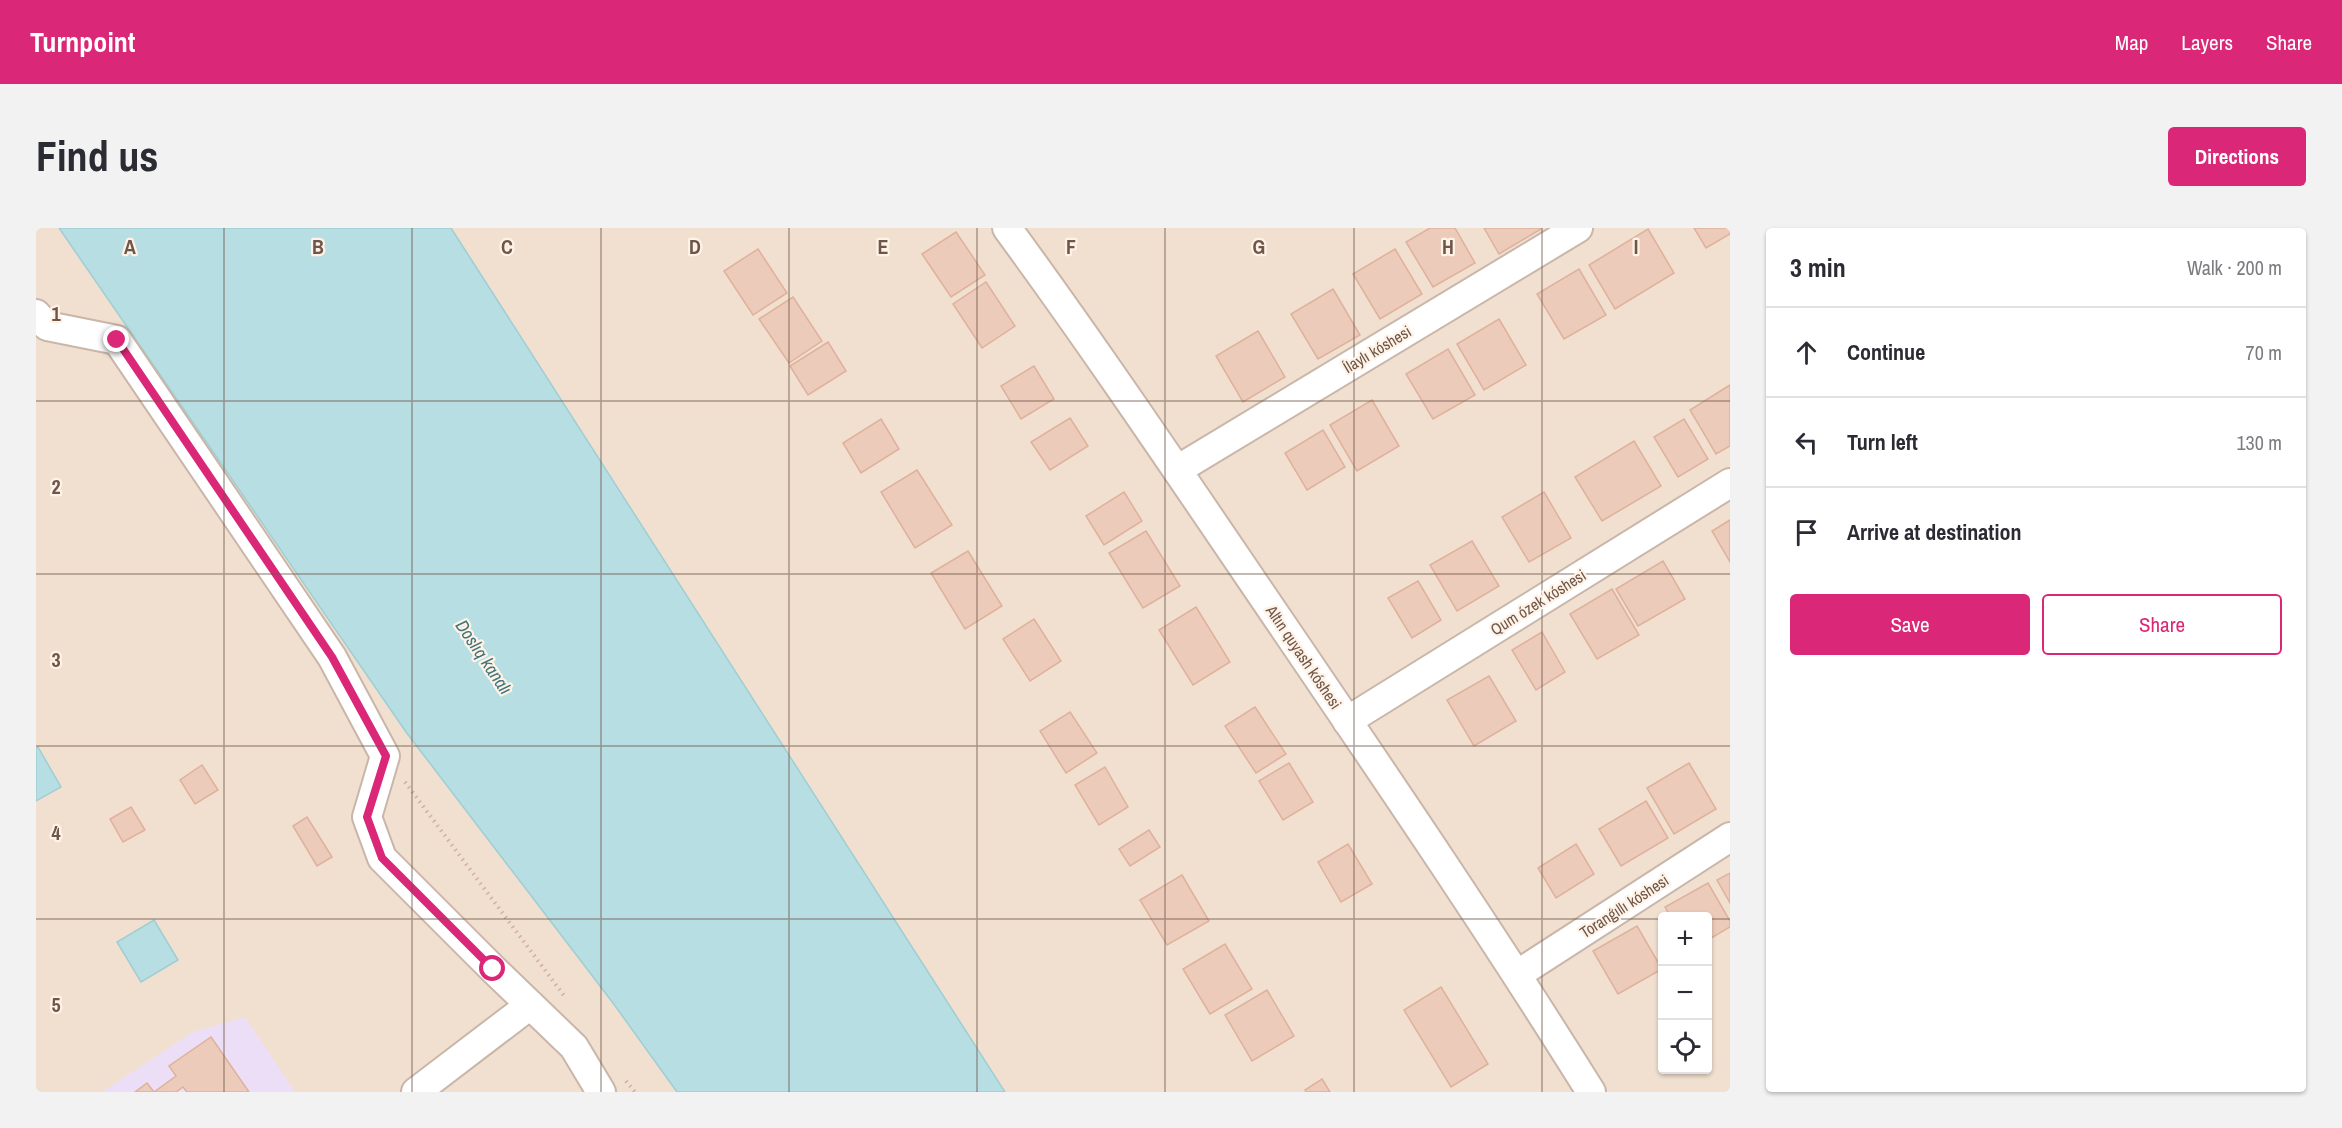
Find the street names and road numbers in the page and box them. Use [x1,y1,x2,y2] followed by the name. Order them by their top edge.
[1339,320,1415,378] street label: Ílaylı kóshesi
[1486,564,1590,640] street label: Qum ózek kóshesi
[1260,600,1347,713] street label: Altın quyash kóshesi
[1575,869,1673,943] street label: Toranǵıllı kóshesi

